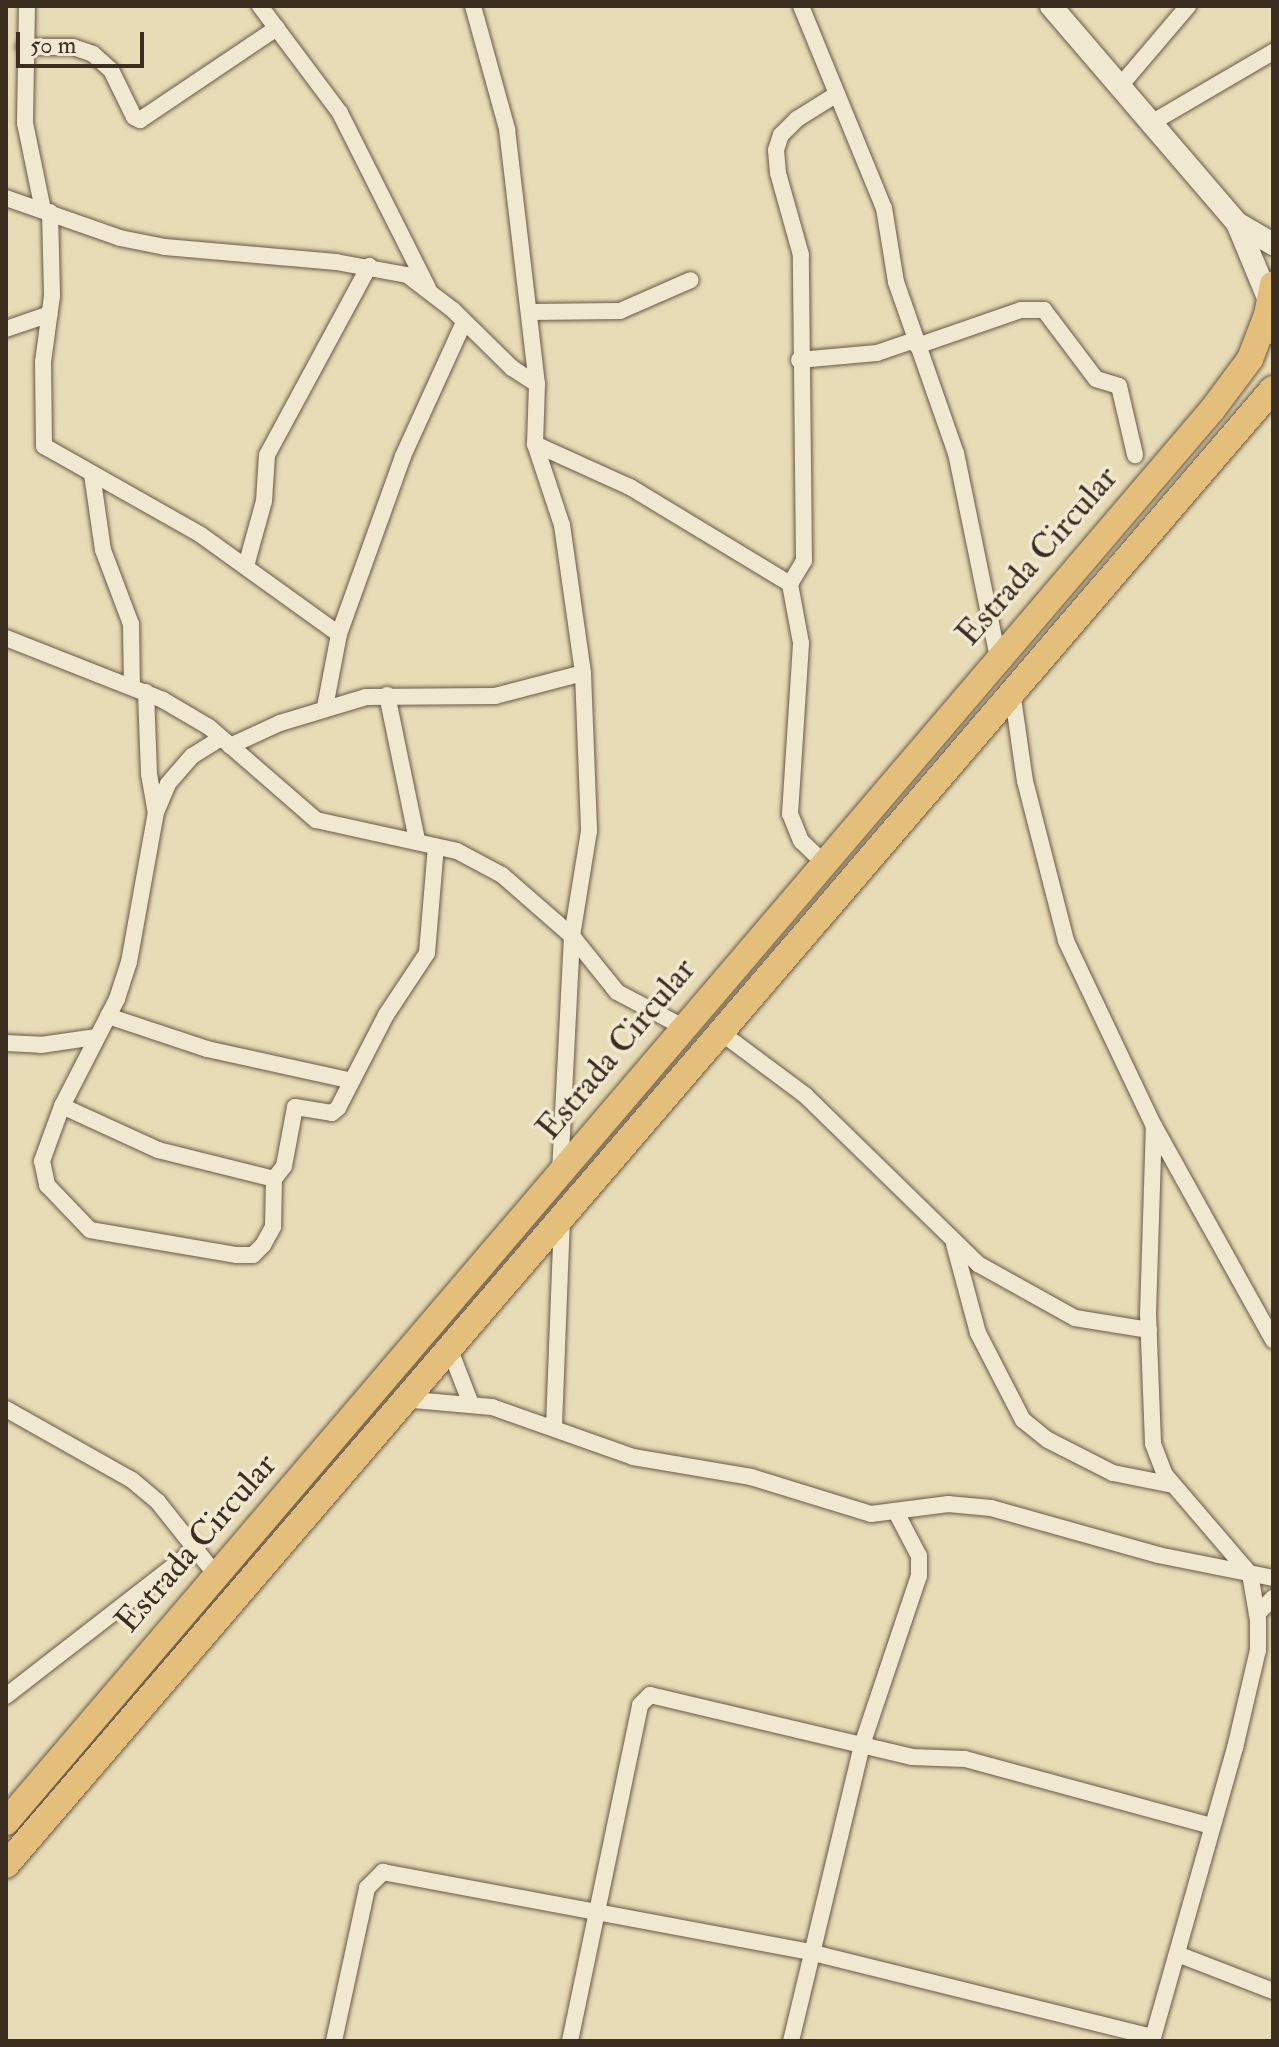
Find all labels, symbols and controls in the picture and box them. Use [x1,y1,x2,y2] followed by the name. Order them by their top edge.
[20,16,148,66] scale bar
[30,30,76,61] text: 50 m
[948,458,1126,654] street label: Estrada Circular
[528,950,704,1148] street label: Estrada Circular
[107,1445,285,1641] street label: Estrada Circular

